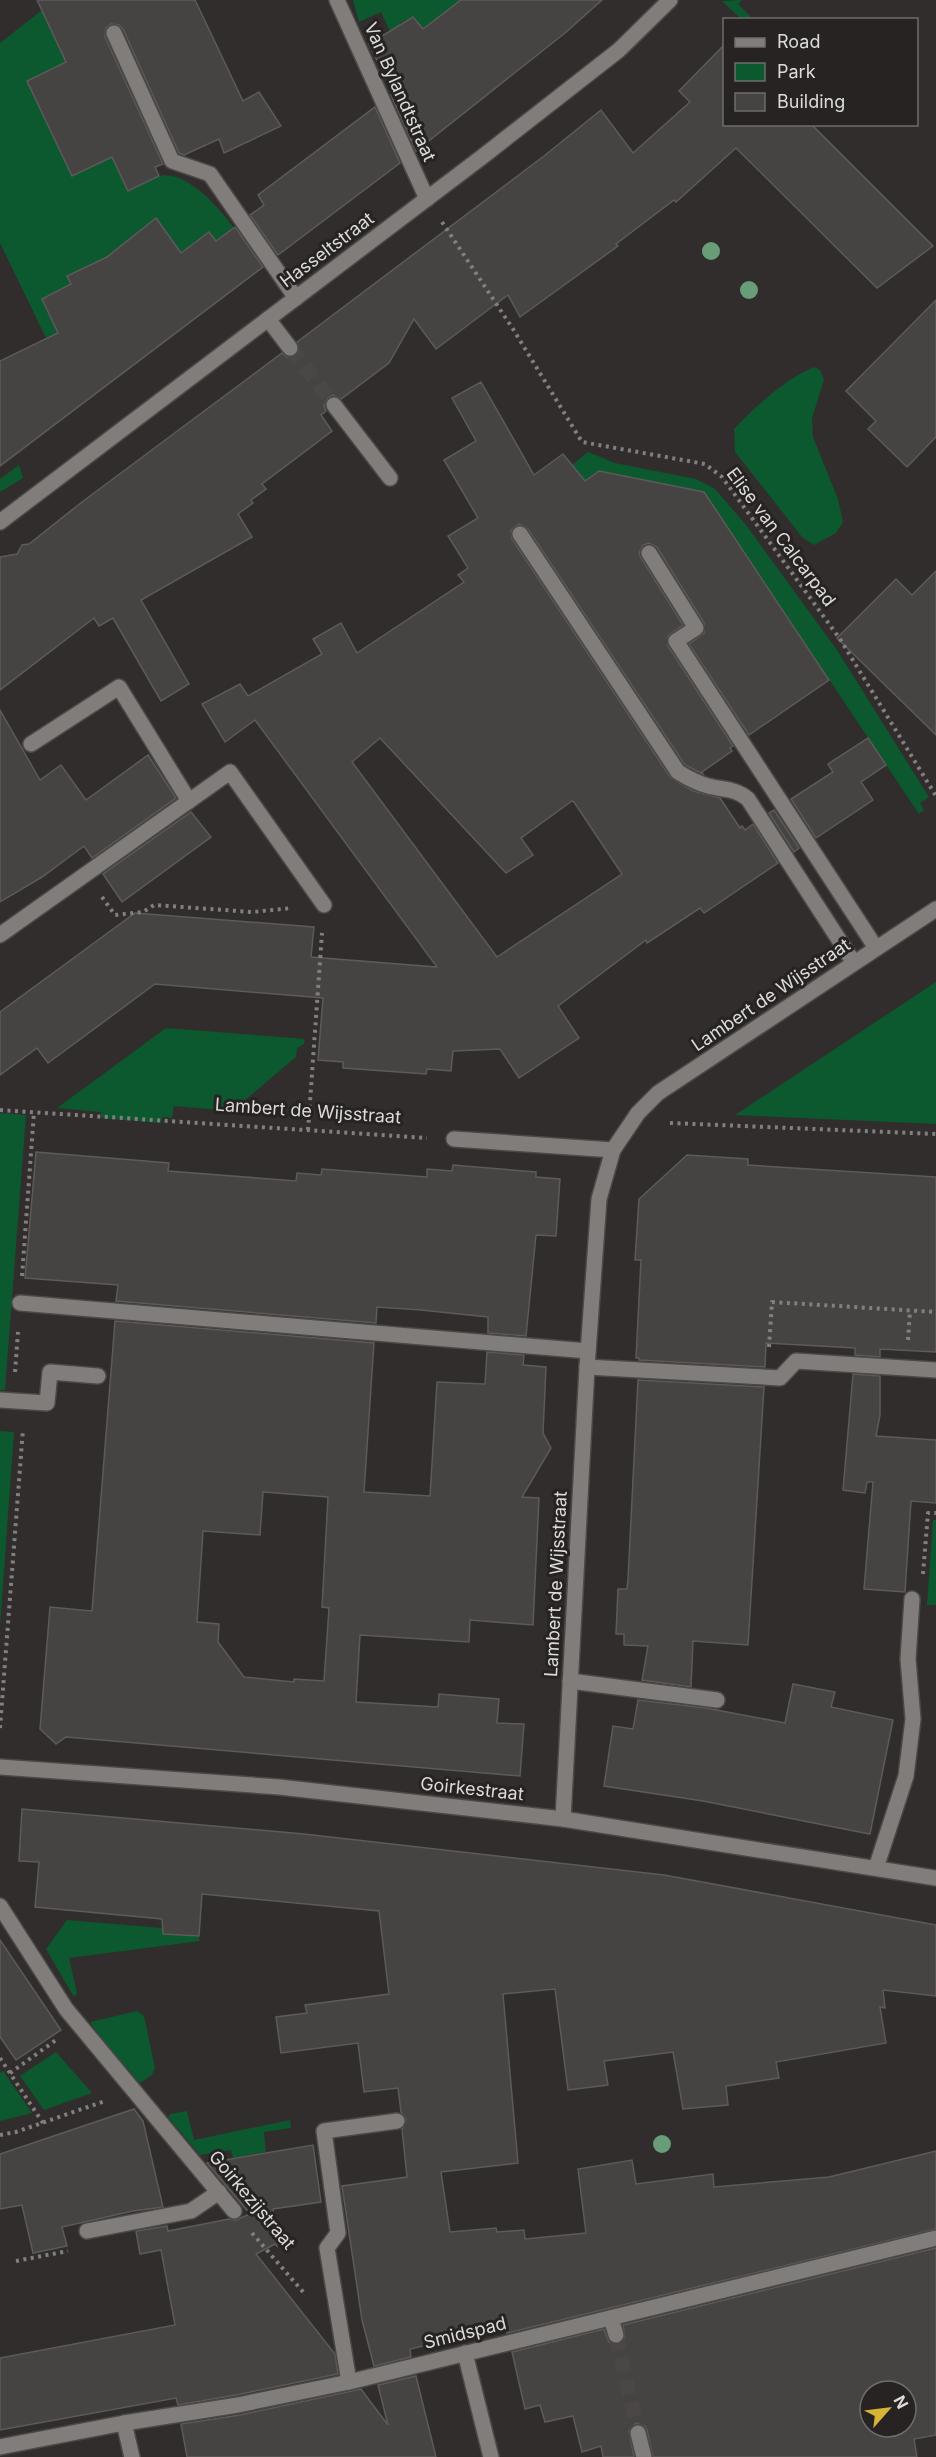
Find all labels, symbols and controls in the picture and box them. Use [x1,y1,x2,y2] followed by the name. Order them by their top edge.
[723,18,918,126] legend
[360,19,441,165] street label: Van Bylandtstraat
[777,31,820,52] text: Road
[777,61,816,82] text: Park
[777,91,845,112] text: Building
[276,208,378,292] street label: Hasseltstraat
[722,463,840,610] street label: Elise van Calcarpad
[688,934,854,1055] street label: Lambert de Wijsstraat
[214,1094,402,1127] street label: Lambert de Wijsstraat
[540,1490,571,1678] street label: Lambert de Wijsstraat
[419,1773,525,1804] street label: Goirkestraat
[205,2146,300,2253] street label: Goirkezijstraat
[421,2312,508,2353] street label: Smidspad
[858,2379,918,2439] north arrow
[890,2392,913,2412] text: N

